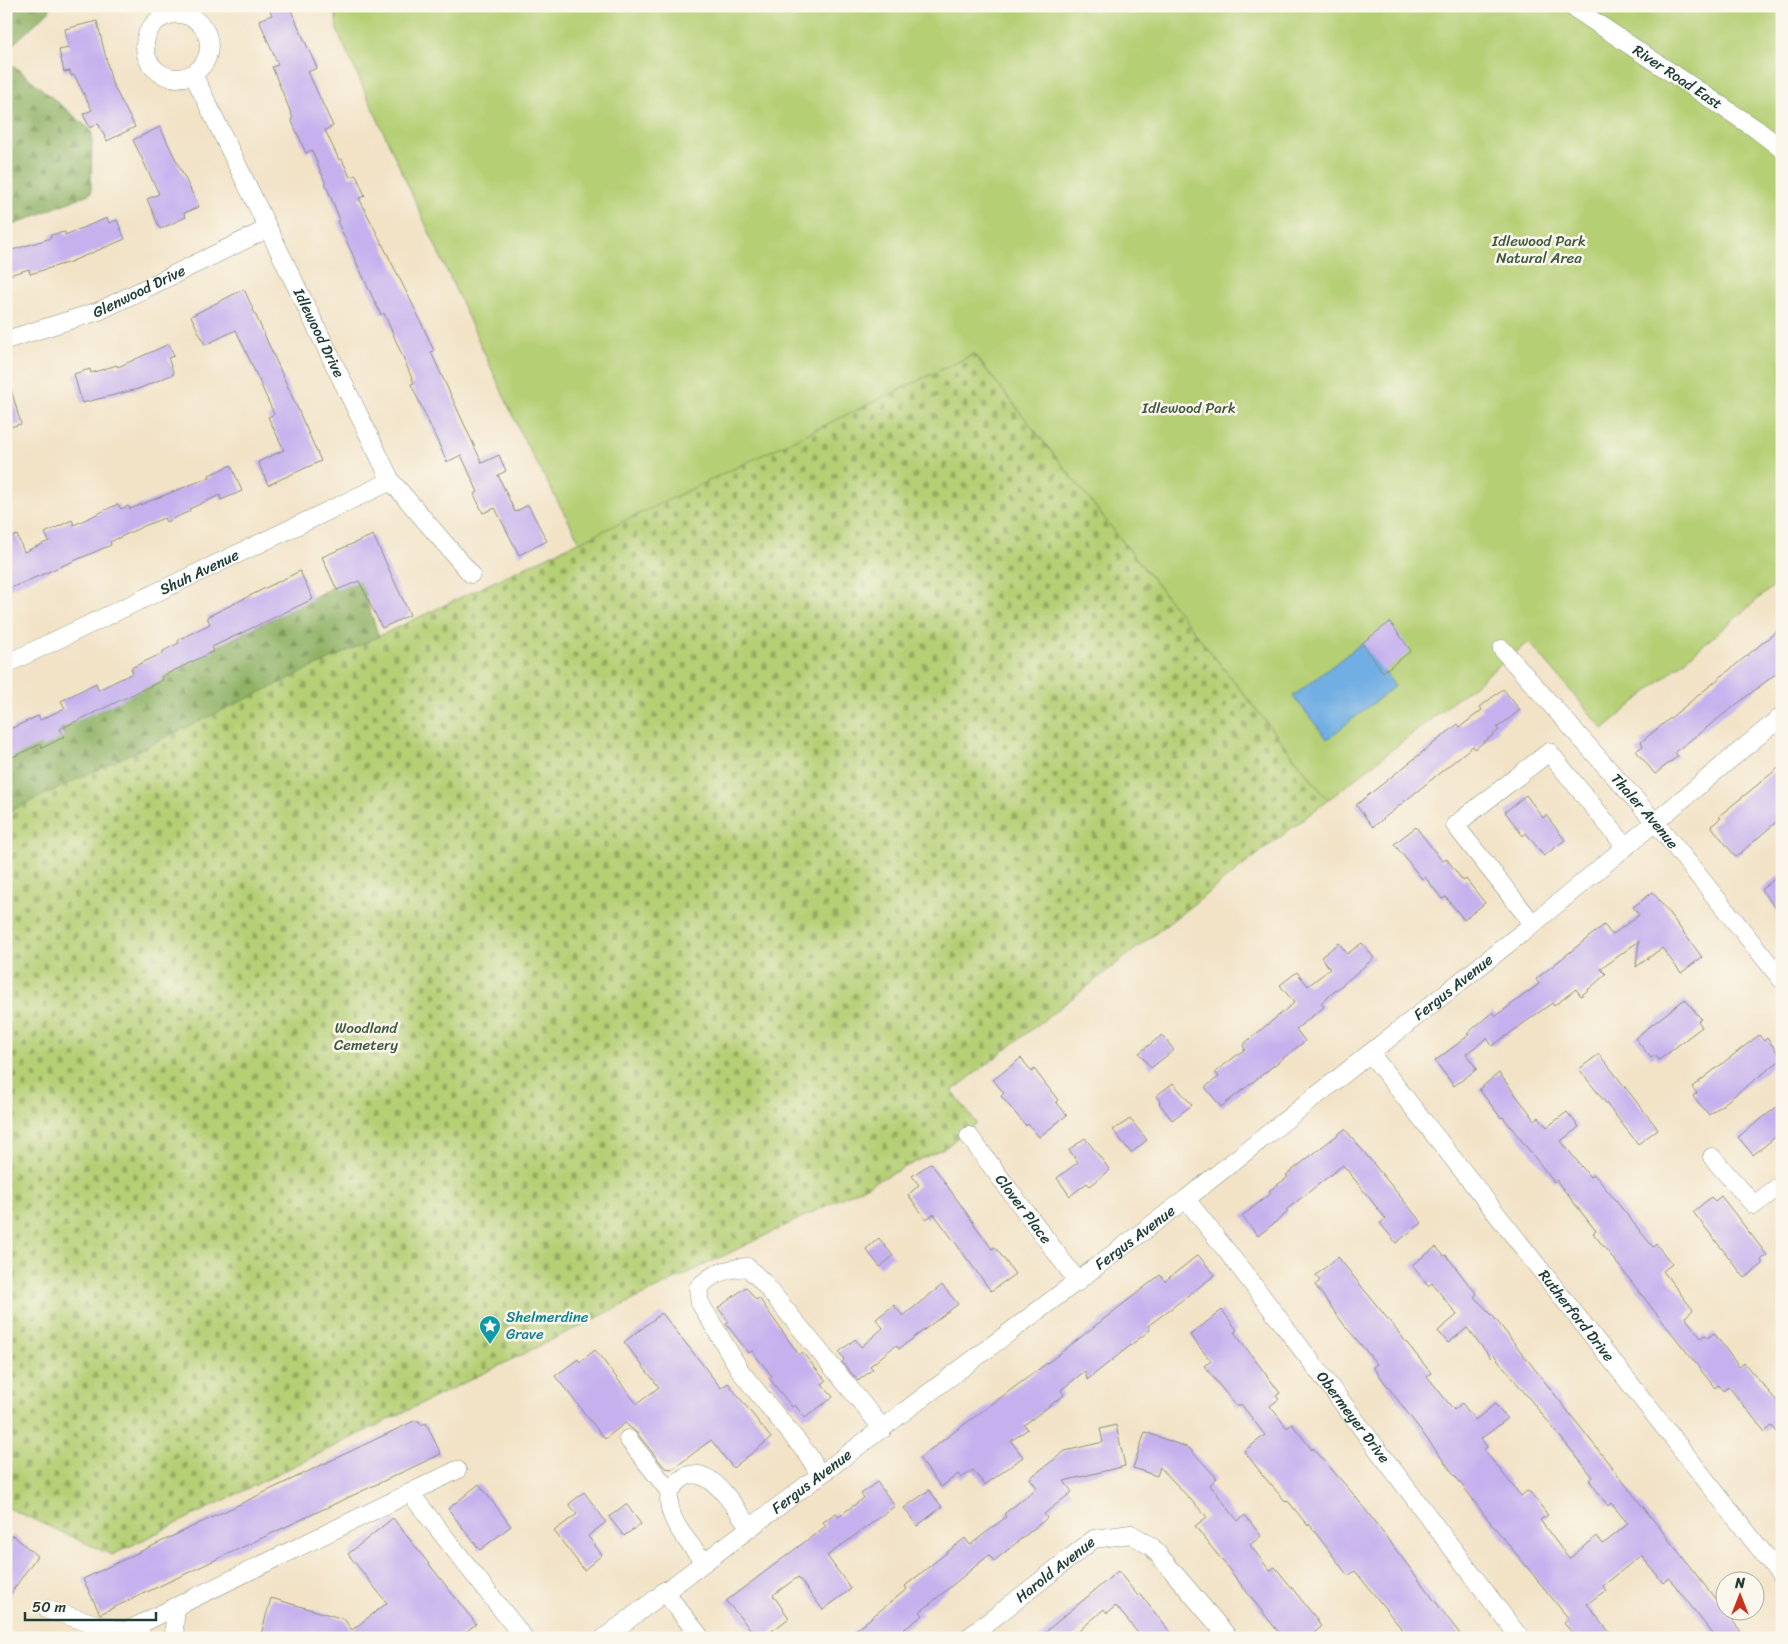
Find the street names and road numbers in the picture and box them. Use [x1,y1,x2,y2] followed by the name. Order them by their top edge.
[1627,37,1728,117] street label: River Road East
[90,258,190,325] street label: Glenwood Drive
[286,283,352,383] street label: Idlewood Drive
[155,542,244,602] street label: Shuh Avenue
[1604,767,1685,855] street label: Thaler Avenue
[1408,947,1499,1027] street label: Fergus Avenue
[988,1168,1059,1250] street label: Clover Place
[1089,1198,1181,1277] street label: Fergus Avenue
[1532,1264,1621,1368] street label: Rutherford Drive
[1310,1365,1397,1469] street label: Obermeyer Drive
[766,1442,858,1521] street label: Fergus Avenue
[1010,1529,1101,1609] street label: Harold Avenue

